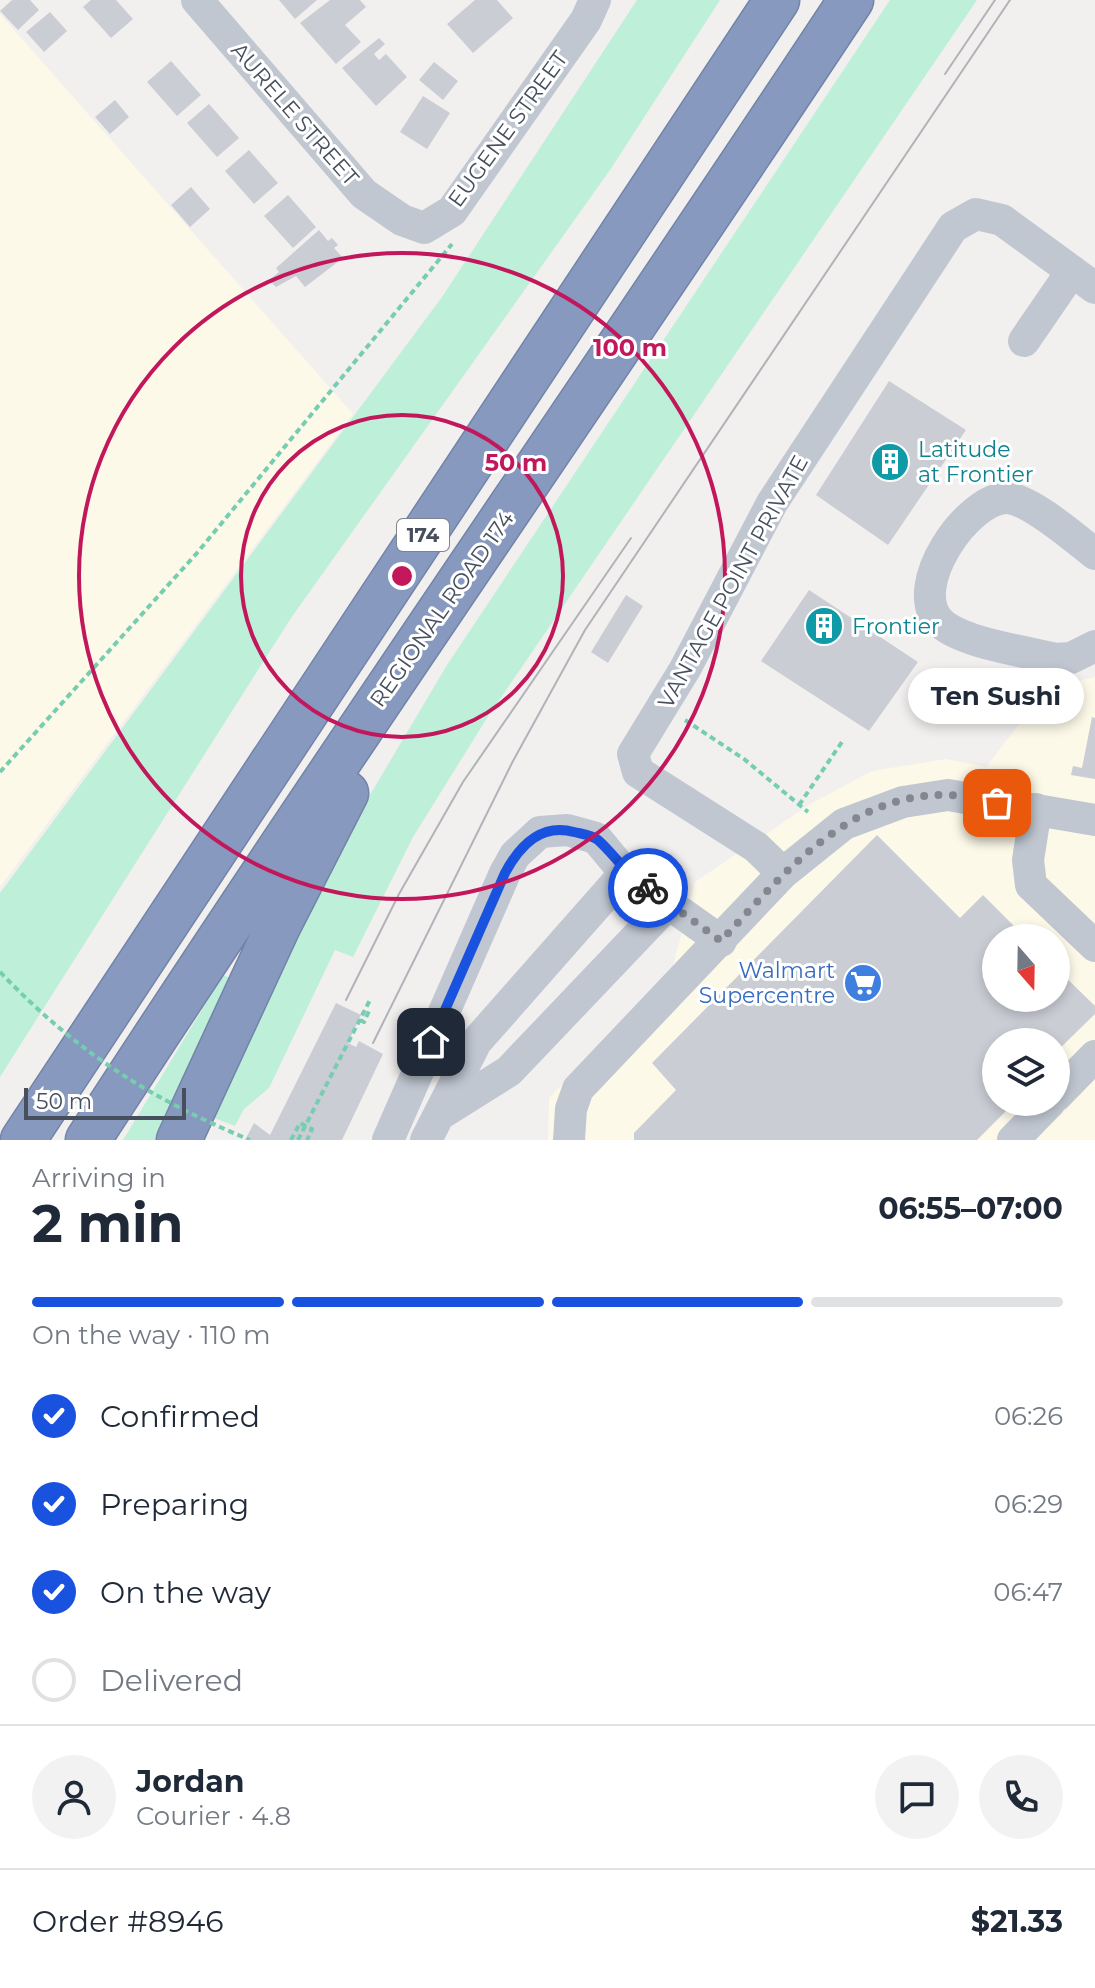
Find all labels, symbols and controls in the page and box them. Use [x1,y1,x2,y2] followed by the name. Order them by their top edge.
[225,37,365,191] street label: AURELE STREET
[442,45,574,212] street label: EUGENE STREET
[593,333,667,362] text: 100 m
[918,436,1034,488] place label: Latitude at Frontier
[869,441,911,483] building icon: Latitude at Frontier
[485,448,547,477] text: 50 m
[652,451,814,713] street label: VANTAGE POINT PRIVATE
[364,505,520,712] street label: REGIONAL ROAD 174
[397,519,449,551] road number: 174
[388,562,416,590] centre of rings
[803,605,845,647] building icon: Frontier
[852,613,940,640] place label: Frontier
[909,667,1085,723] callout: Ten Sushi
[931,680,1061,712] text: Ten Sushi
[963,769,1031,837] pin
[975,781,1019,825] icon: bag
[608,848,688,928] courier
[626,866,670,910] icon: bike
[982,924,1070,1012] north arrow
[982,924,1070,1116] map controls
[699,957,835,1009] place label: Walmart Supercentre
[842,962,884,1004] supermarket icon: Walmart Supercentre
[397,1008,465,1076] pin
[409,1020,453,1064] icon: home
[982,1028,1070,1116] button: layers
[24,1084,186,1120] scale bar
[36,1088,92,1115] text: 50 m
[32,1162,166,1194] text: Arriving in
[878,1190,1063,1227] text: 06:55–07:00
[32,1192,184,1255] text: 2 min
[32,1319,271,1351] text: On the way · 110 m
[32,1394,76,1438] icon: check
[100,1398,260,1435] text: Confirmed
[994,1400,1063,1432] text: 06:26
[32,1482,76,1526] icon: check
[100,1486,249,1523] text: Preparing
[994,1488,1063,1520] text: 06:29
[32,1570,76,1614] icon: check
[100,1574,271,1611] text: On the way
[993,1576,1063,1608] text: 06:47
[100,1662,243,1699] text: Delivered
[32,1755,116,1839] button: person
[875,1755,959,1839] button: chat
[979,1755,1063,1839] button: phone
[136,1763,245,1800] text: Jordan
[136,1800,291,1832] text: Courier · 4.8
[32,1903,224,1940] text: Order #8946
[971,1903,1063,1940] text: $21.33

